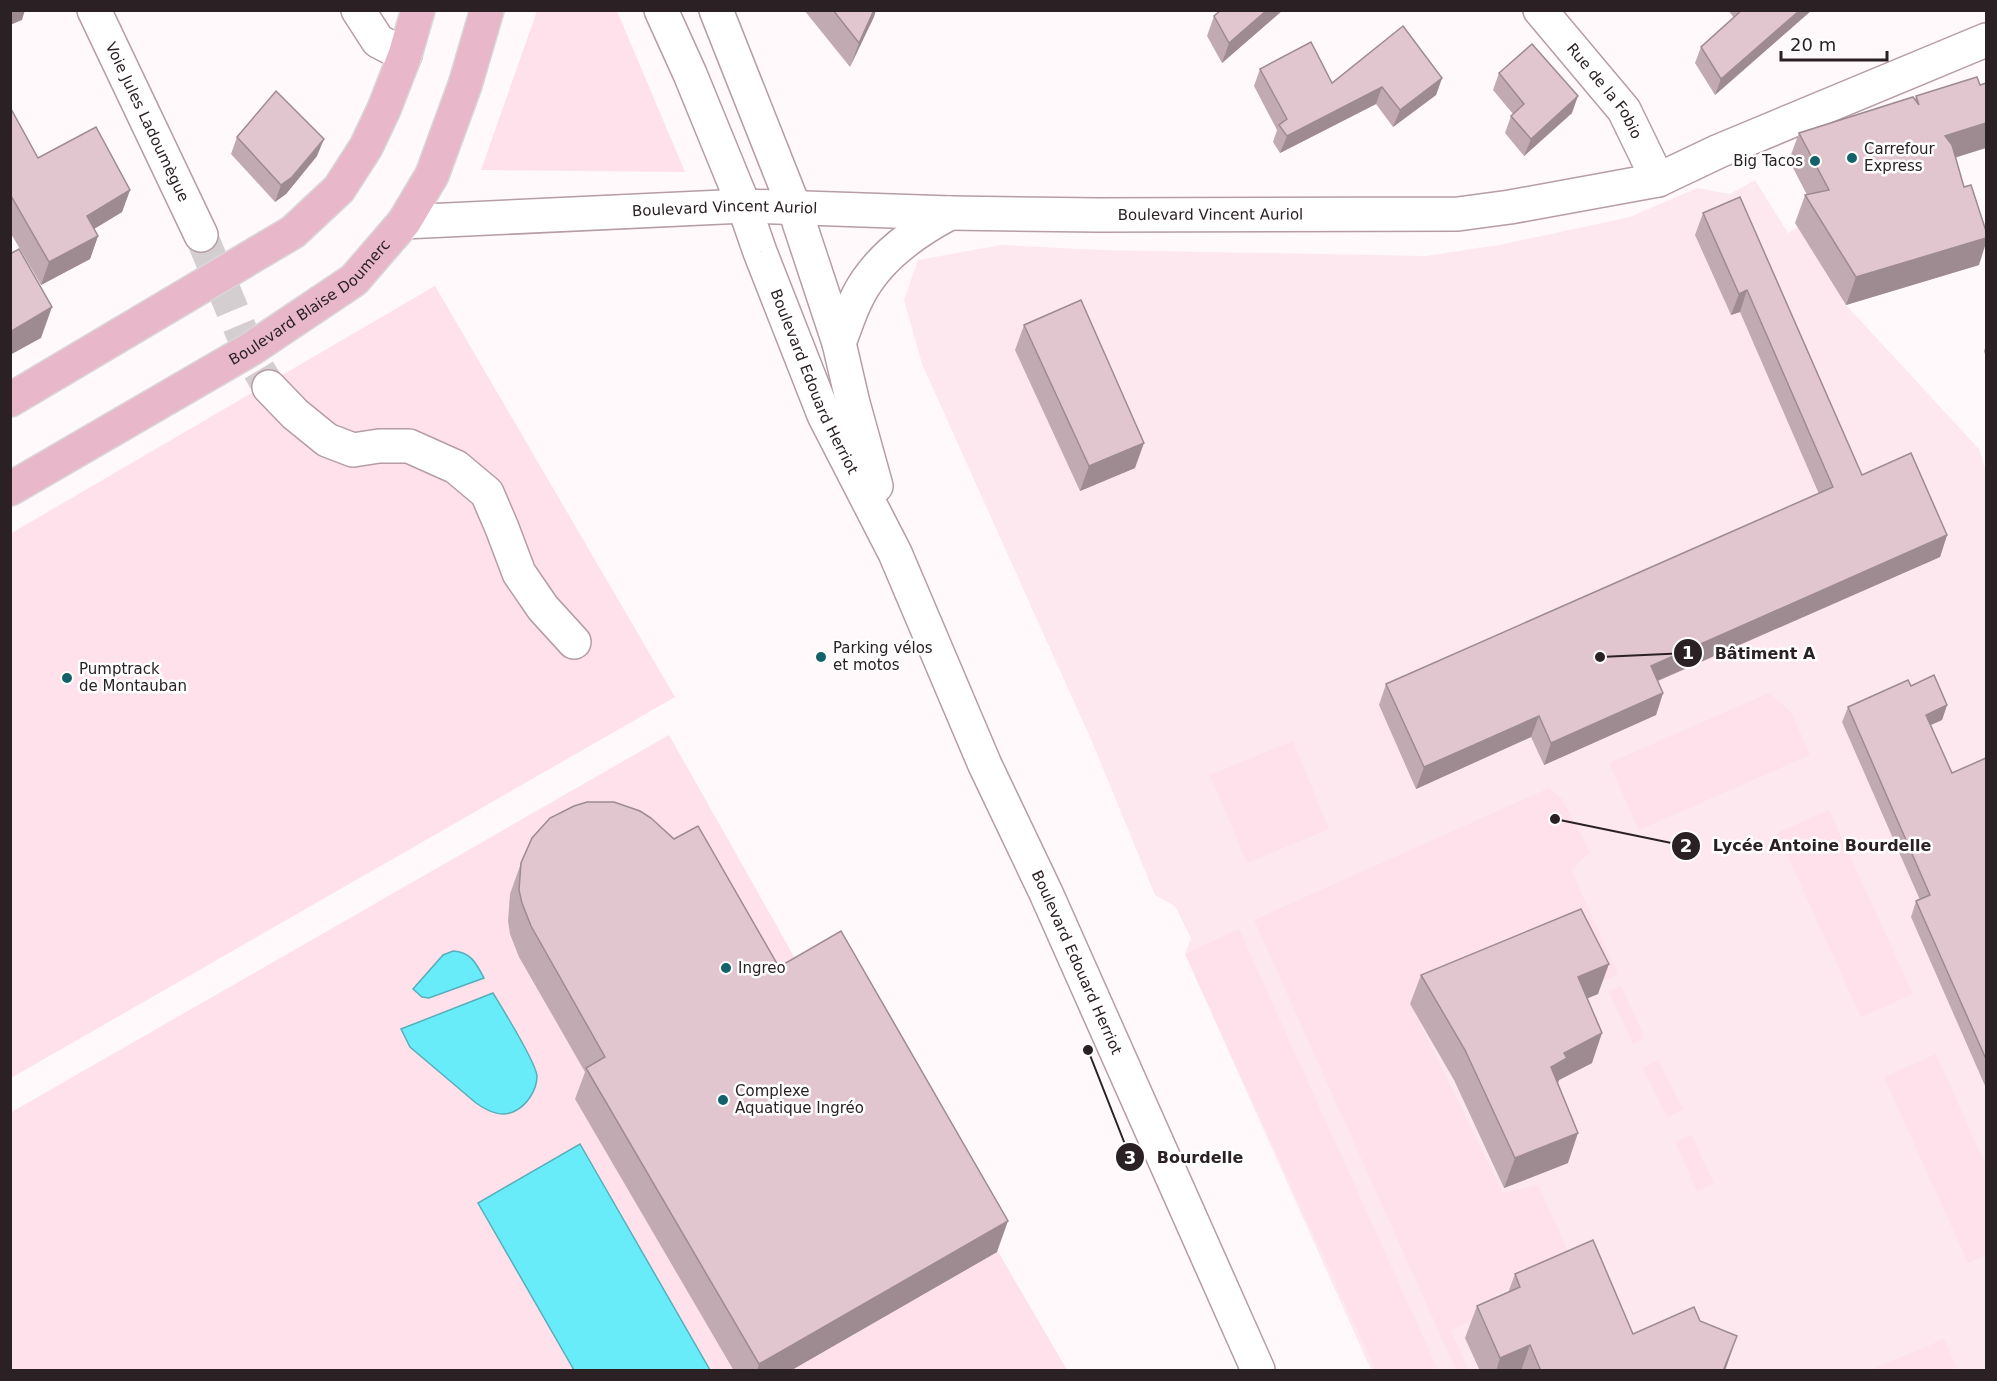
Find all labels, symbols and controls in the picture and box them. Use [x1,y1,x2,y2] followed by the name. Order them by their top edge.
[1781,24,1888,62] scale bar
[1790,34,1836,55] text: 20 m
[102,39,193,205] street label: Voie Jules Ladoumègue
[1563,40,1646,142] street label: Rue de la Fobio
[1864,140,1936,175] place label: Carrefour Express
[1845,151,1859,165] marker: Carrefour Express
[1733,152,1803,170] place label: Big Tacos
[1808,154,1822,168] marker: Big Tacos
[632,197,818,220] street label: Boulevard Vincent Auriol
[1118,205,1303,224] street label: Boulevard Vincent Auriol
[226,236,394,369] street label: Boulevard Blaise Doumerc
[766,286,862,477] street label: Boulevard Edouard Herriot
[1673,636,1828,670] callout: Bâtiment A
[833,639,933,674] place label: Parking vélos et motos
[1682,642,1694,663] text: 1
[1715,644,1816,663] text: Bâtiment A
[814,650,828,664] marker: Parking vélos et motos
[79,660,187,695] place label: Pumptrack de Montauban
[60,671,74,685] marker: Pumptrack de Montauban
[1671,829,1943,863] callout: Lycée Antoine Bourdelle
[1680,835,1692,856] text: 2
[1713,836,1931,855] text: Lycée Antoine Bourdelle
[1028,868,1126,1057] street label: Boulevard Edouard Herriot
[738,959,786,977] place label: Ingreo
[719,961,733,975] marker: Ingreo
[735,1082,864,1117] place label: Complexe Aquatique Ingréo
[716,1093,730,1107] marker: Complexe Aquatique Ingréo
[1115,1140,1255,1174] callout: Bourdelle
[1124,1147,1136,1168] text: 3
[1157,1148,1243,1167] text: Bourdelle

